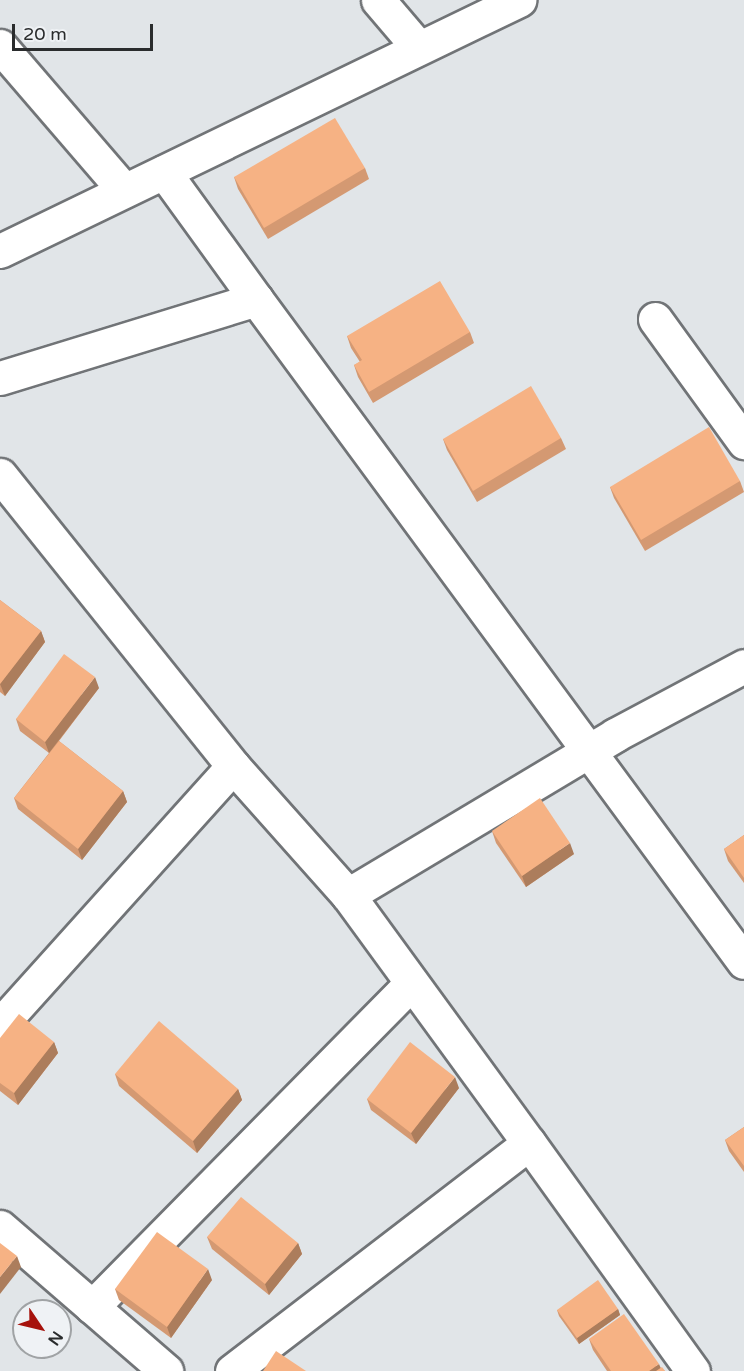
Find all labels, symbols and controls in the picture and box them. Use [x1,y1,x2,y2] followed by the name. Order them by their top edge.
[15,12,156,50] scale bar
[23,23,67,45] text: 20 m
[12,1299,72,1359] north arrow
[43,1327,67,1349] text: N

